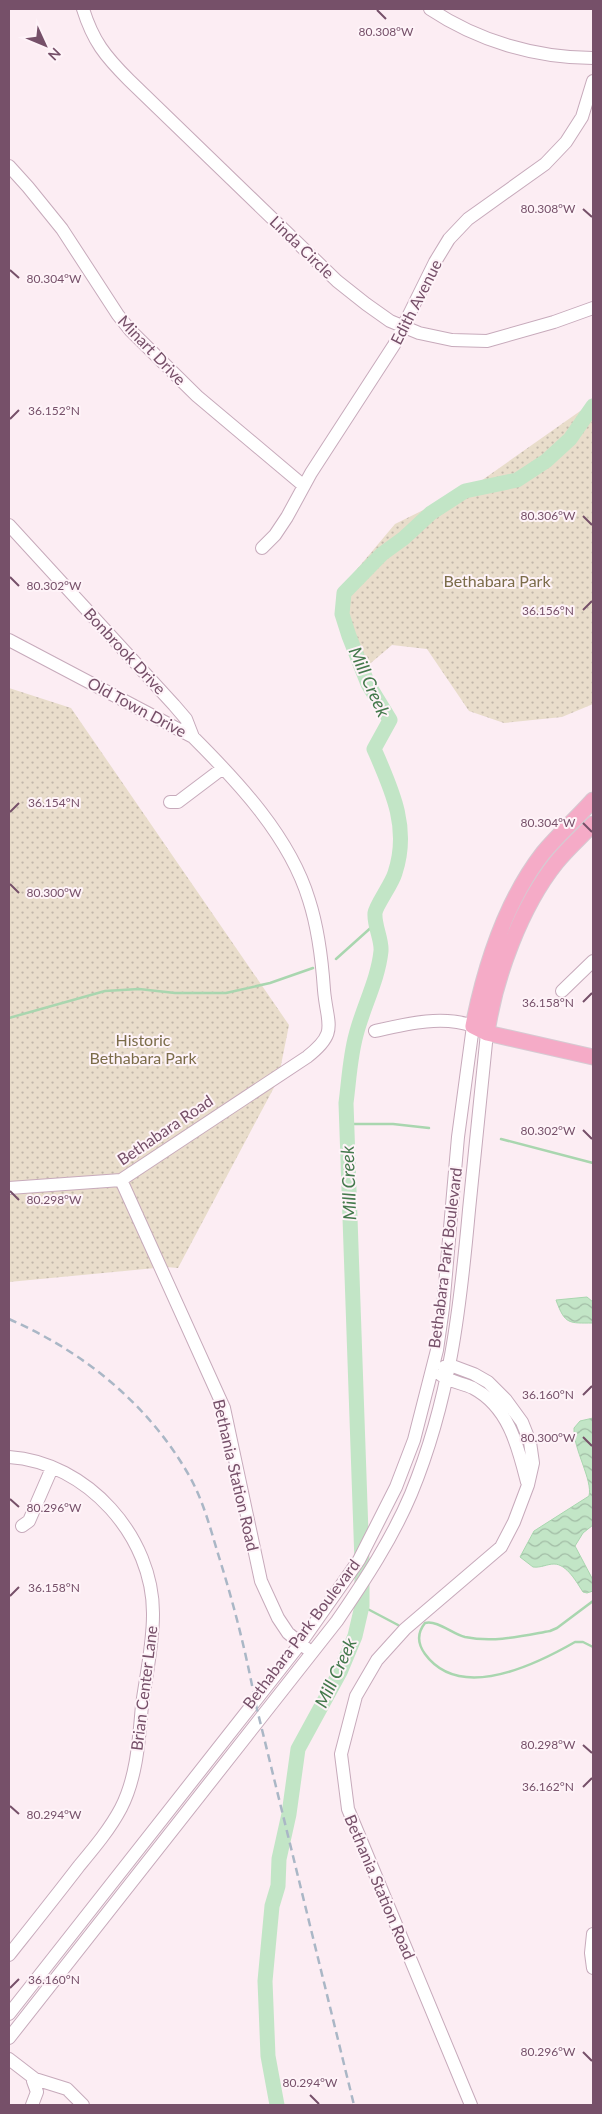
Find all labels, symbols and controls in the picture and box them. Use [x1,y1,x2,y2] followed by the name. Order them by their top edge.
[20,20,70,70] north arrow
[358,24,414,39] text: 80.308°W
[45,45,65,64] text: N
[520,201,576,216] text: 80.308°W
[266,211,338,282] street label: Linda Circle
[386,256,445,347] street label: Edith Avenue
[26,271,82,286] text: 80.304°W
[115,311,190,388] street label: Minart Drive
[28,403,80,418] text: 36.152°N
[520,508,576,523] text: 80.306°W
[443,571,551,590] park label: Bethabara Park
[26,578,82,593] text: 80.302°W
[522,603,574,618] text: 36.156°N
[80,604,170,698] street label: Bonbrook Drive
[345,643,395,721] water label: Mill Creek
[85,673,190,741] street label: Old Town Drive
[28,795,80,810] text: 36.154°N
[520,815,576,830] text: 80.304°W
[26,885,82,900] text: 80.300°W
[522,995,574,1010] text: 36.158°N
[89,1030,197,1067] park label: Historic Bethabara Park
[113,1091,216,1169] street label: Bethabara Road
[520,1123,576,1138] text: 80.302°W
[336,1145,360,1221] water label: Mill Creek
[424,1166,465,1349] street label: Bethabara Park Boulevard
[26,1192,82,1207] text: 80.298°W
[522,1387,574,1402] text: 36.160°N
[210,1397,263,1553] street label: Bethania Station Road
[520,1430,576,1445] text: 80.300°W
[26,1500,82,1515] text: 80.296°W
[238,1555,363,1712] street label: Bethabara Park Boulevard
[28,1580,80,1595] text: 36.158°N
[126,1624,161,1752] street label: Brian Center Lane
[309,1634,361,1711] water label: Mill Creek
[520,1737,576,1752] text: 80.298°W
[522,1779,574,1794] text: 36.162°N
[26,1807,82,1822] text: 80.294°W
[341,1812,420,1962] street label: Bethania Station Road
[28,1972,80,1987] text: 36.160°N
[520,2044,576,2059] text: 80.296°W
[282,2075,338,2090] text: 80.294°W

